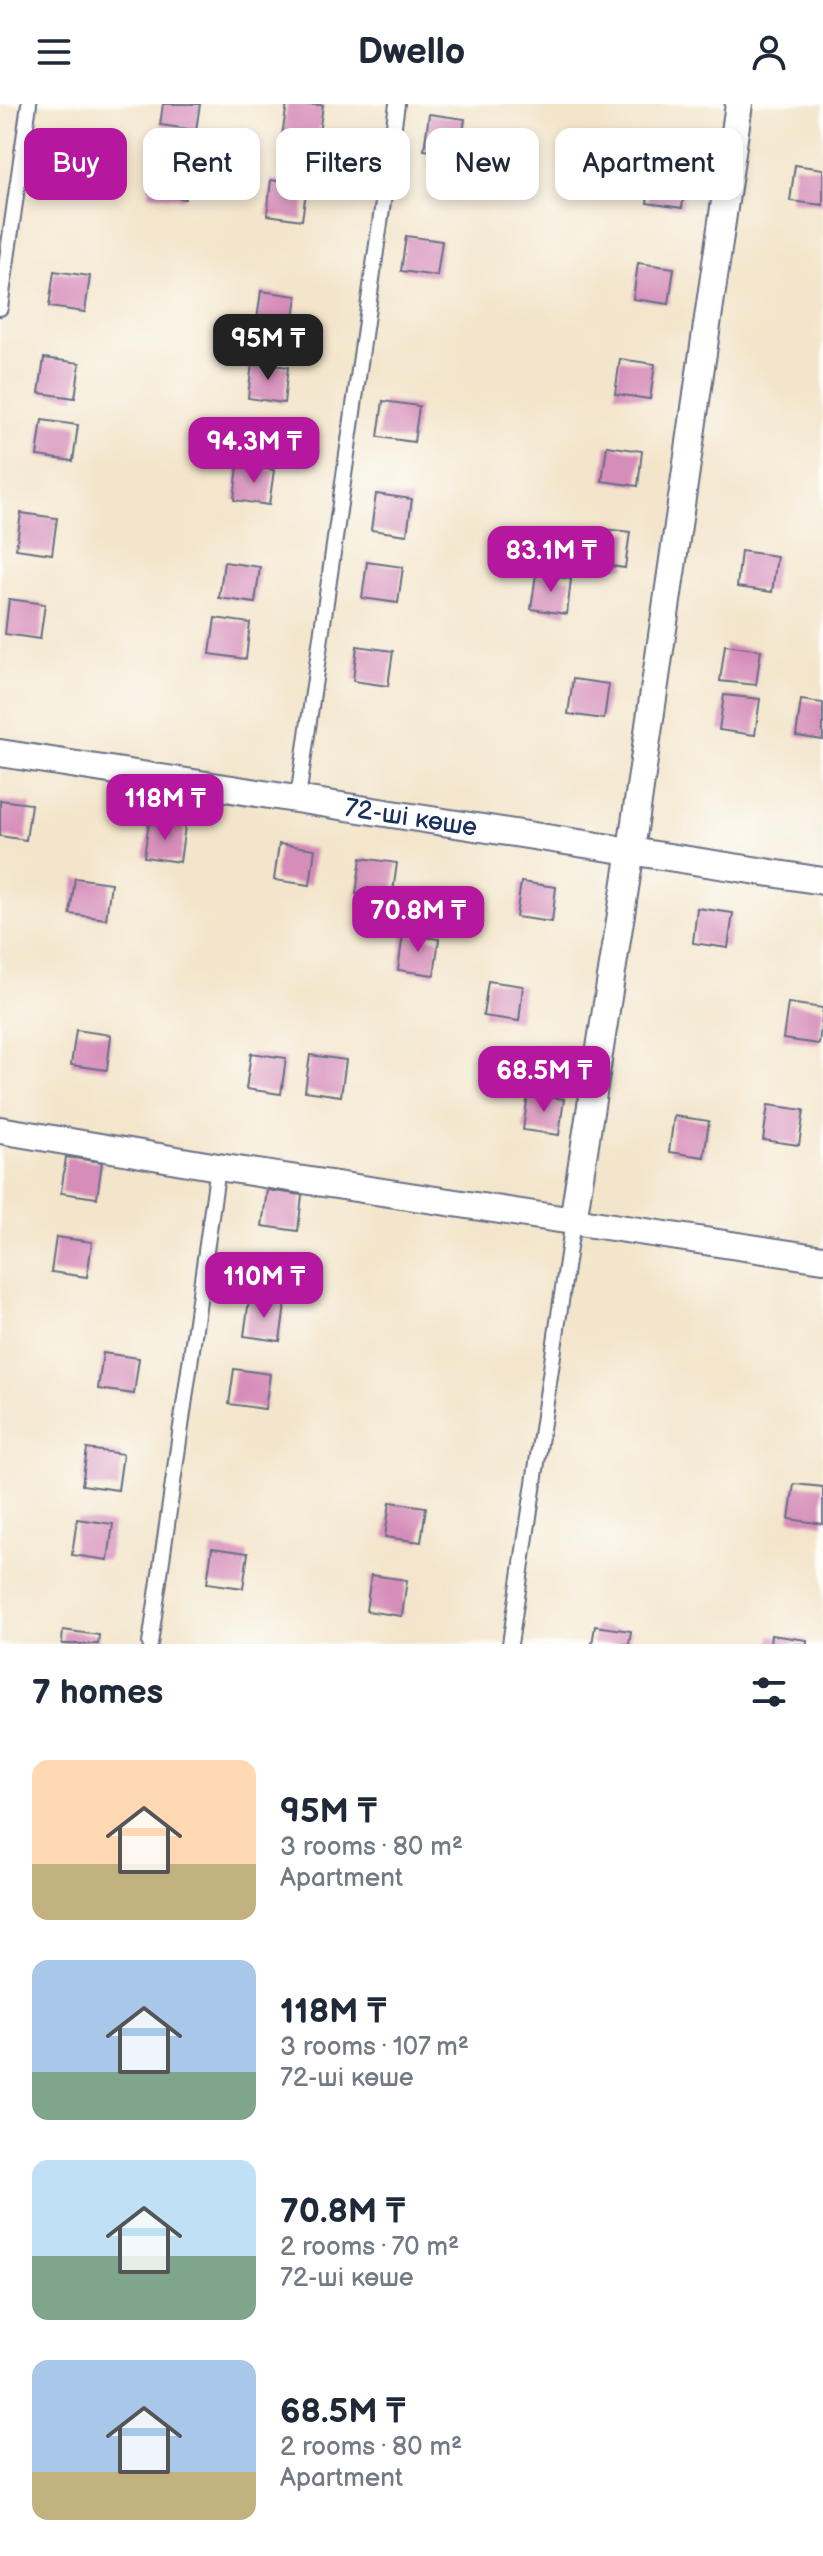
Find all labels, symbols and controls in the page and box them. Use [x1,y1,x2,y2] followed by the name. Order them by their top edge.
[32,30,76,74] icon: menu
[747,30,791,74] icon: person
[358,31,465,74] text: Dwello
[24,128,127,200] chip: Buy
[143,128,260,200] chip: Rent
[276,128,410,200] chip: Filters
[426,128,539,200] chip: New
[555,128,743,200] chip: Apartment
[212,314,324,382] pin: 95M ₸
[231,324,305,355] text: 95M ₸
[180,417,328,485] pin: 94.3M ₸
[206,427,302,458] text: 94.3M ₸
[477,526,625,594] pin: 83.1M ₸
[505,536,597,567] text: 83.1M ₸
[100,774,230,842] pin: 118M ₸
[124,784,206,815] text: 118M ₸
[342,793,479,844] street label: 72-ші көше
[344,886,492,954] pin: 70.8M ₸
[370,896,466,927] text: 70.8M ₸
[470,1046,618,1114] pin: 68.5M ₸
[496,1056,592,1087] text: 68.5M ₸
[199,1252,329,1320] pin: 110M ₸
[223,1262,305,1293] text: 110M ₸
[747,1670,791,1714] icon: filters
[32,1672,163,1713] text: 7 homes
[280,1791,377,1832] text: 95M ₸
[96,1792,192,1888] icon: home
[280,1832,463,1863] text: 3 rooms · 80 m²
[280,1863,403,1894] text: Apartment
[280,1991,386,2032] text: 118M ₸
[96,1992,192,2088] icon: home
[280,2032,469,2063] text: 3 rooms · 107 m²
[280,2063,413,2094] text: 72-ші көше
[280,2191,405,2232] text: 70.8M ₸
[96,2192,192,2288] icon: home
[280,2232,459,2263] text: 2 rooms · 70 m²
[280,2263,413,2294] text: 72-ші көше
[280,2391,405,2432] text: 68.5M ₸
[96,2392,192,2488] icon: home
[280,2432,462,2463] text: 2 rooms · 80 m²
[280,2463,403,2494] text: Apartment

